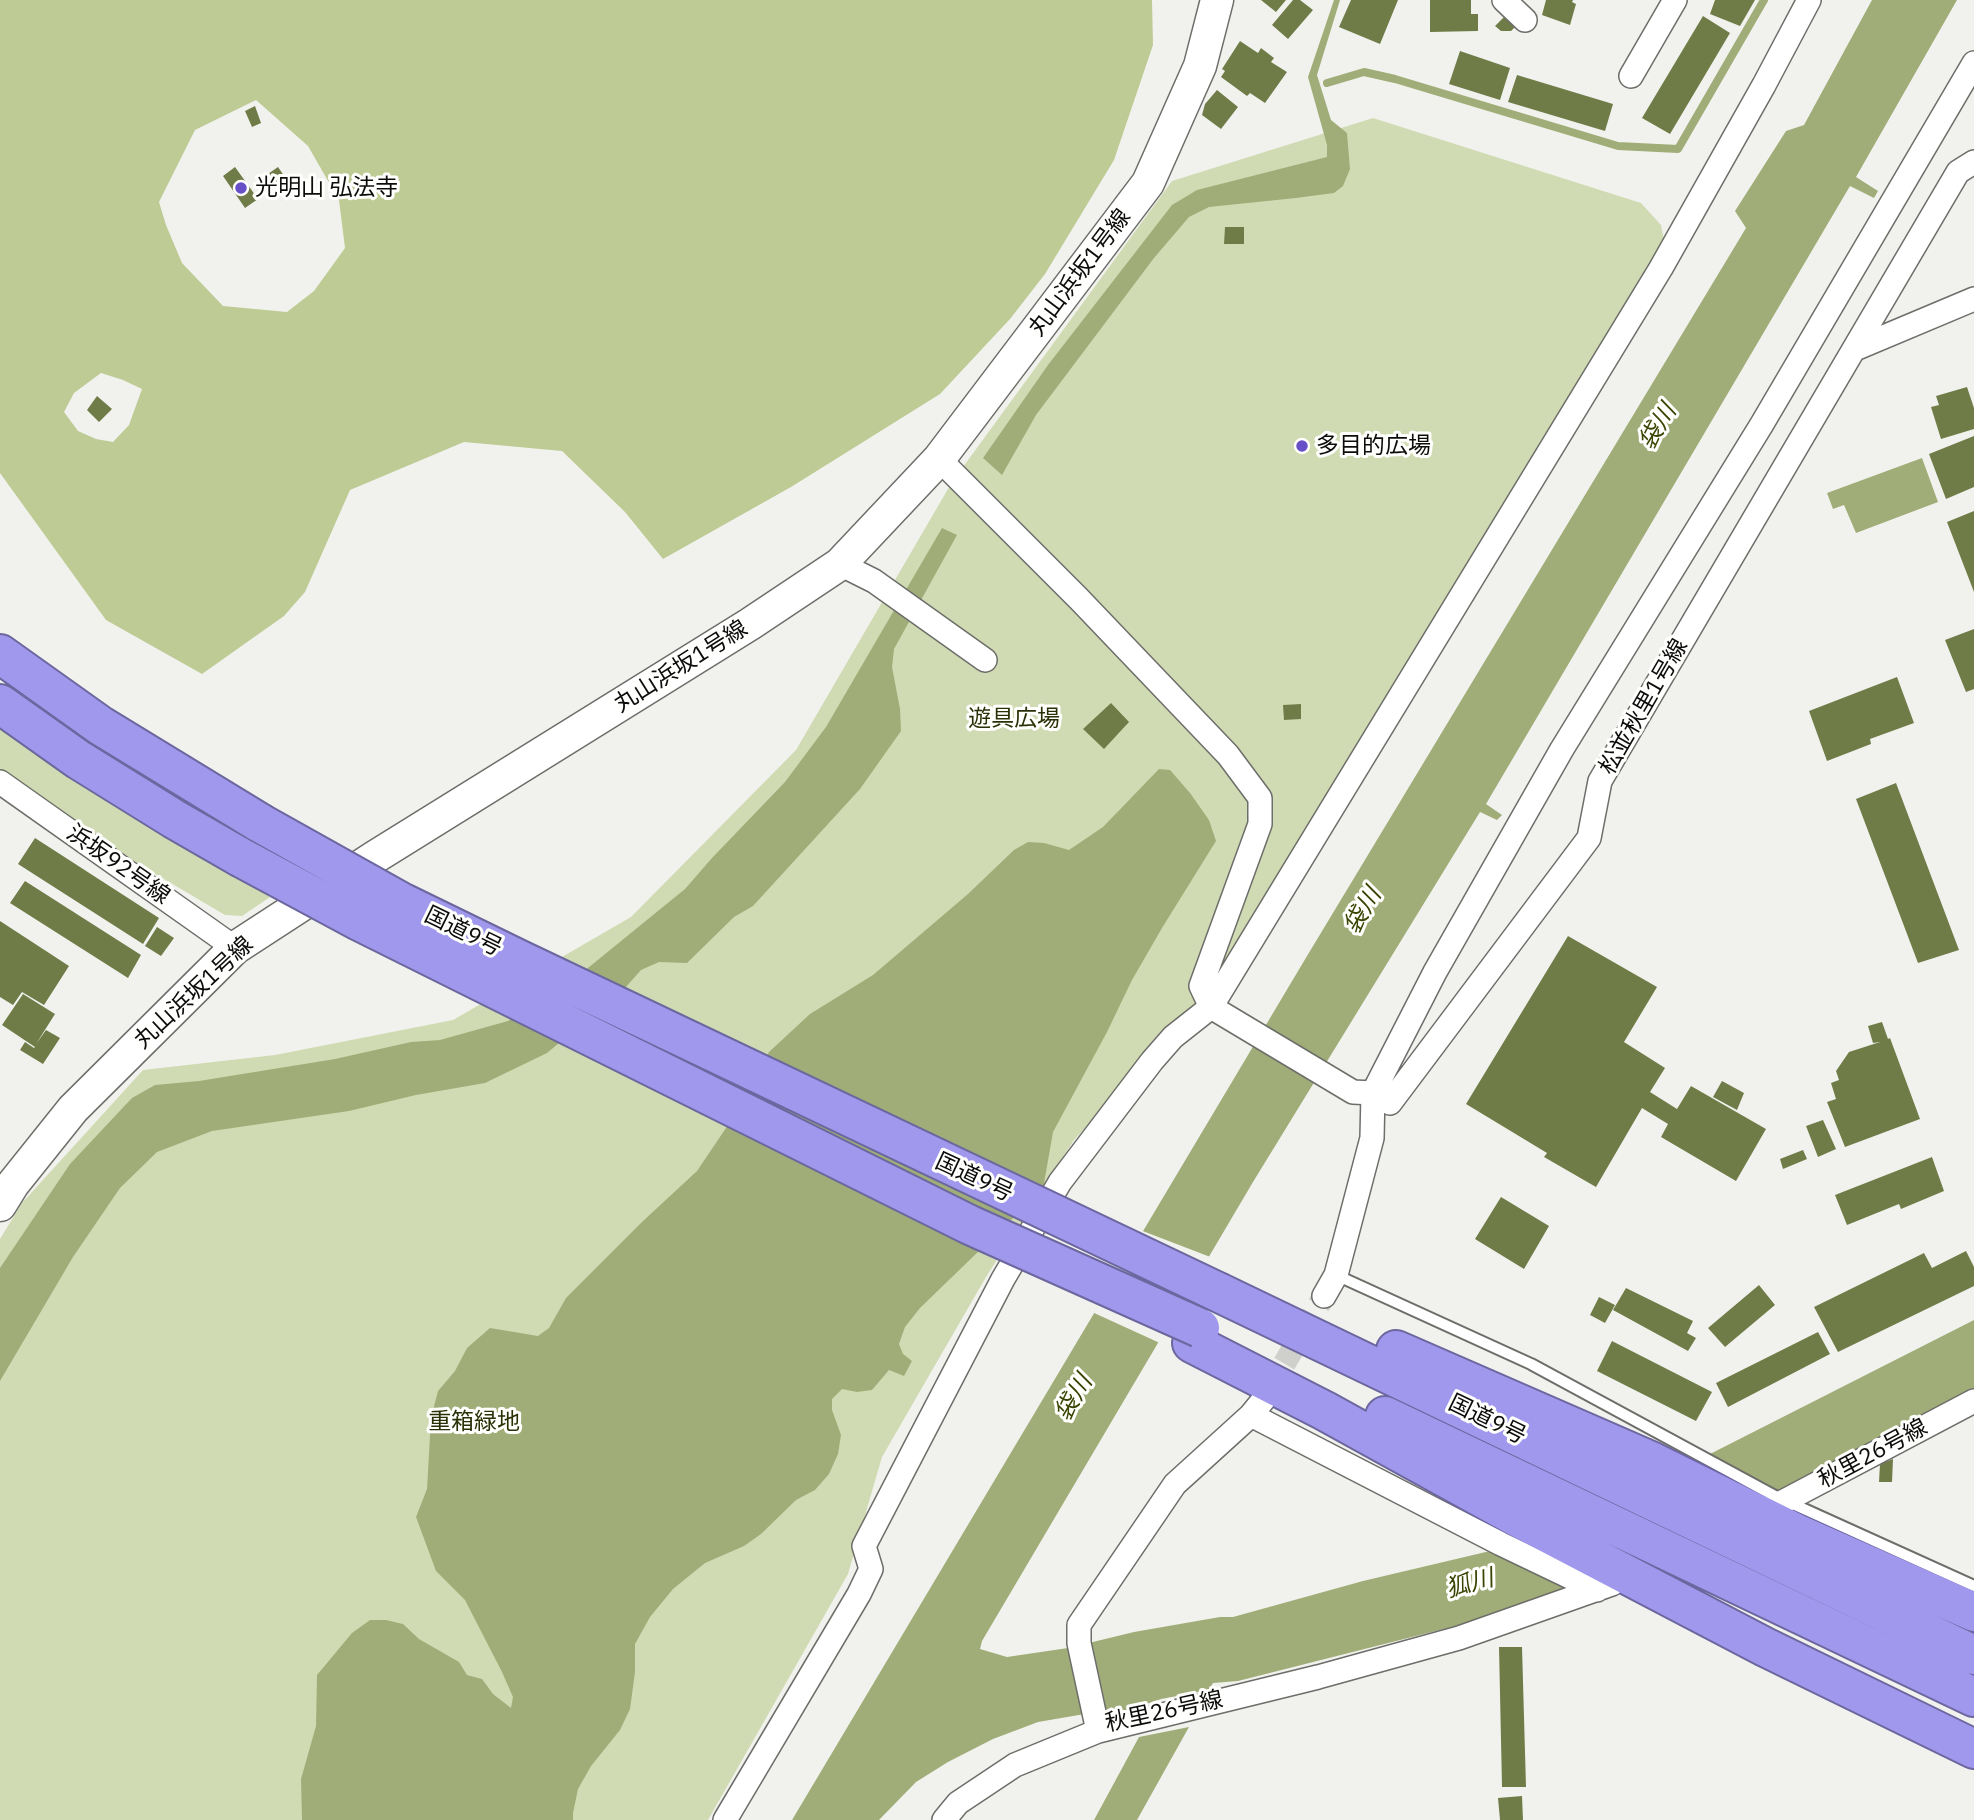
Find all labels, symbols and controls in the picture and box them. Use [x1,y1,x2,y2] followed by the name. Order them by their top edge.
[255,174,398,202] place label: 光明山 弘法寺
[233,180,249,196] marker: 光明山 弘法寺
[1023,204,1137,342] street label: 丸山浜坂1号線
[1633,399,1683,455] water label: 袋川
[1316,432,1431,460] place label: 多目的広場
[1294,438,1310,454] marker: 多目的広場
[609,615,753,719] street label: 丸山浜坂1号線
[1594,634,1694,780] street label: 松並秋里1号線
[968,705,1060,733] park label: 遊具広場
[61,819,175,911] street label: 浜坂92号線
[1338,883,1388,939] water label: 袋川
[420,901,506,963] street label: 国道9号
[129,931,259,1055] street label: 丸山浜坂1号線
[931,1148,1017,1208] street label: 国道9号
[1049,1370,1099,1426] water label: 袋川
[1444,1389,1530,1451] street label: 国道9号
[428,1408,520,1436] park label: 重箱緑地
[1814,1414,1932,1494] street label: 秋里26号線
[1443,1564,1497,1604] water label: 狐川
[1103,1686,1225,1738] street label: 秋里26号線

